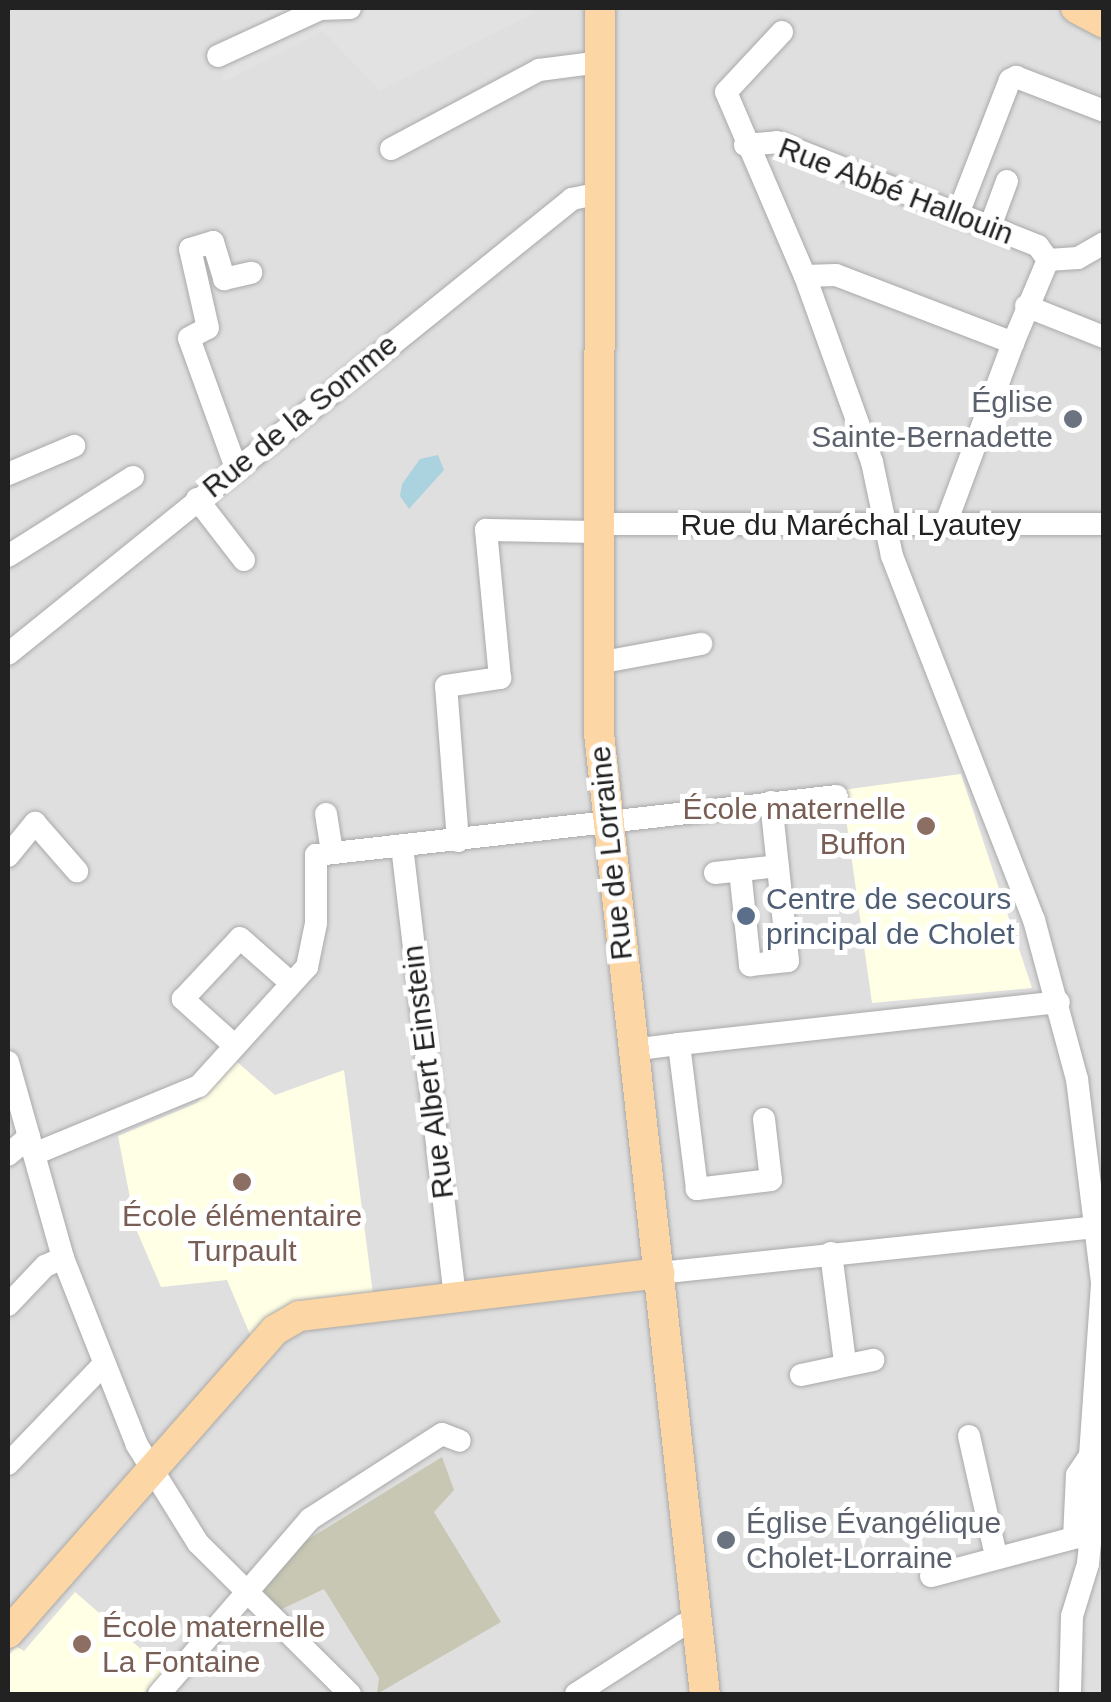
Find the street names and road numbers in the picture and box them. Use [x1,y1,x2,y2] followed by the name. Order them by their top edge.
[773,129,1019,253] street label: Rue Abbé Hallouin
[195,326,405,506] street label: Rue de la Somme
[681,507,1021,543] street label: Rue du Maréchal Lyautey
[582,744,640,962] street label: Rue de Lorraine
[394,942,462,1202] street label: Rue Albert Einstein

